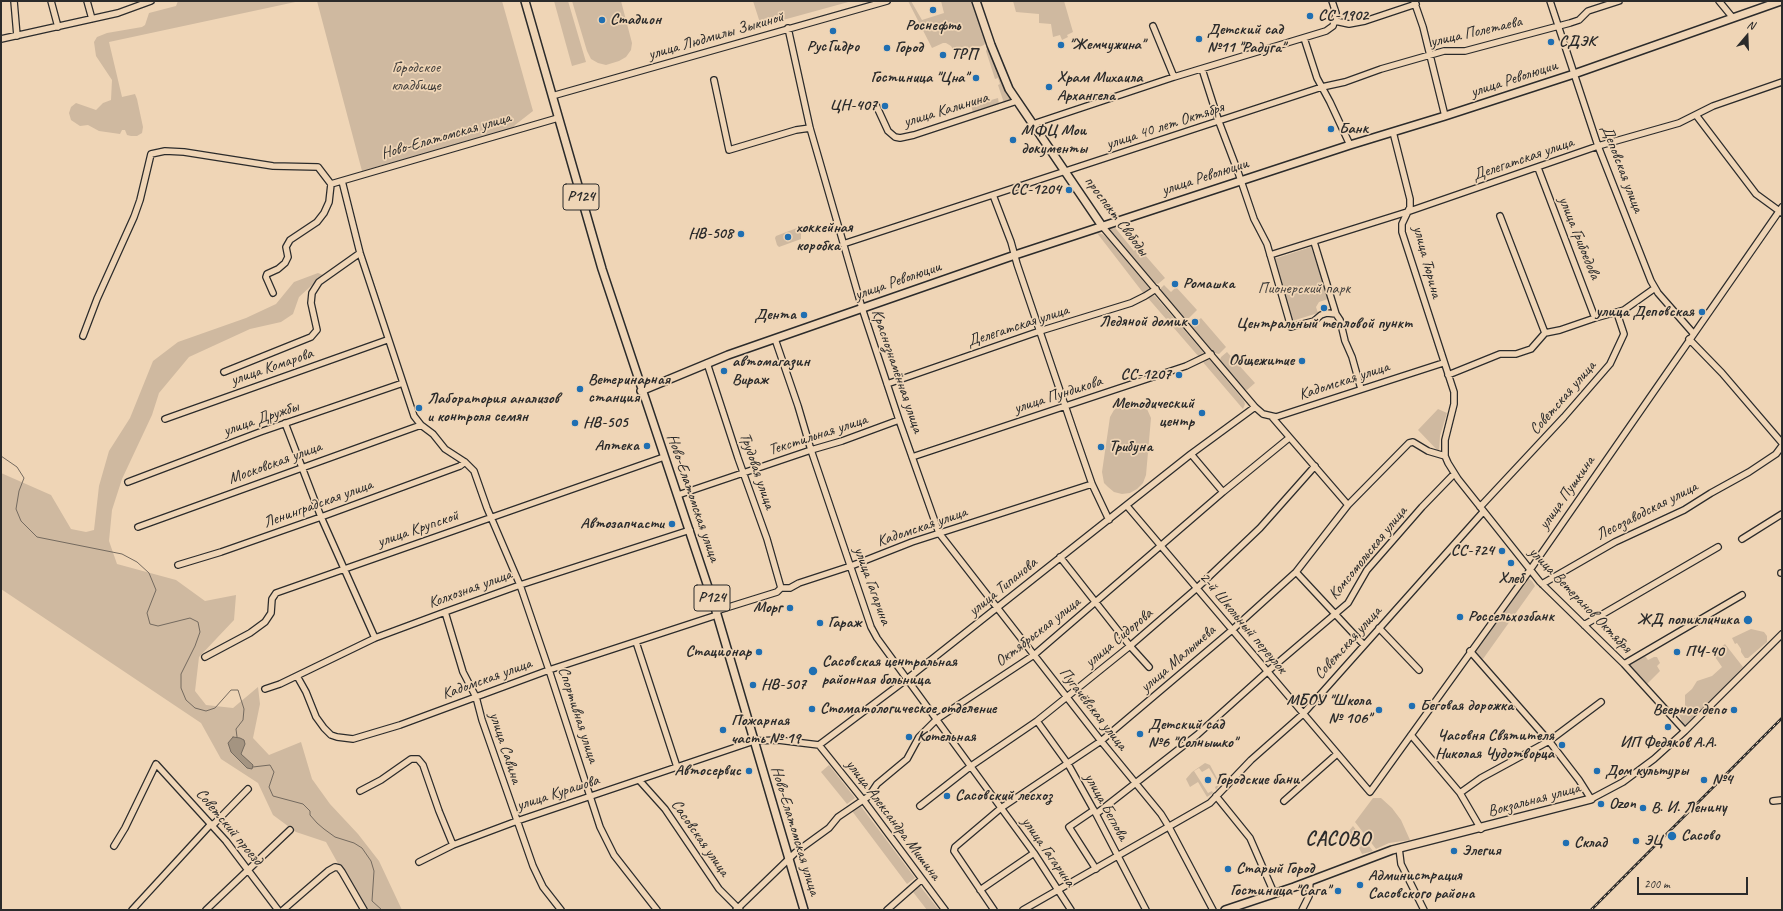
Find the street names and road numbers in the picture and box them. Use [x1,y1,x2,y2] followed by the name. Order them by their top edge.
[646,7,786,65] street label: улица Людмилы Зыкиной
[1428,12,1524,52] street label: улица Полетаева
[1468,56,1560,102] street label: улица Революции
[901,88,991,132] street label: улица Калинина
[1104,98,1226,154] street label: улица 40 лет Октября
[379,108,513,164] street label: Ново-Елатомская улица
[1597,123,1647,215] street label: Деповская улица
[1470,133,1576,185] street label: Делегатская улица
[1159,154,1251,200] street label: улица Революции
[1080,172,1152,260] street label: проспект Свободы
[563,184,599,210] road number: Р124
[1554,194,1604,282] street label: улица Грибоедова
[1408,224,1446,300] street label: улица Тюрина
[852,257,944,305] street label: улица Революции
[965,301,1071,351] street label: Делегатская улица
[867,307,927,435] street label: Краснознамённая улица
[228,344,316,390] street label: улица Комарова
[1296,357,1392,405] street label: Кадомская улица
[1526,357,1600,439] street label: Советская улица
[1011,372,1105,418] street label: улица Пундикова
[221,397,301,441] street label: улица Дружбы
[766,410,870,460] street label: Текстильная улица
[735,430,779,512] street label: Трудовая улица
[662,431,724,565] street label: Ново-Елатомская улица
[226,437,324,489] street label: Московская улица
[1535,453,1599,533] street label: улица Пушкина
[261,475,375,533] street label: Ленинградская улица
[1593,477,1701,545] street label: Лесозаводская улица
[1325,502,1411,604] street label: Комсомольская улица
[875,503,969,551] street label: Кадомская улица
[375,506,461,552] street label: улица Крупской
[1524,543,1636,657] street label: улица Ветеранов Октября
[849,544,895,628] street label: улица Гагарина
[965,553,1041,621] street label: улица Типанова
[426,565,514,613] street label: Колхозная улица
[1195,568,1291,678] street label: 2-й Школьный переулок
[694,585,730,611] road number: Р124
[992,593,1084,671] street label: Октябрьская улица
[1310,602,1386,684] street label: Советская улица
[1081,604,1157,672] street label: улица Сидорова
[1136,621,1220,697] street label: улица Малышева
[440,654,534,704] street label: Кадомская улица
[1055,664,1131,754] street label: Пугачёвская улица
[553,665,603,765] street label: Спортивная улица
[484,710,526,786] street label: улица Савина
[841,756,945,884] street label: улица Александра Мишина
[766,764,824,898] street label: Ново-Елатомская улица
[1080,770,1132,844] street label: улица Беглова
[514,771,602,815] street label: улица Курашова
[1486,778,1582,822] street label: Вокзальная улица
[191,785,267,869] street label: Советский проезд
[666,796,734,880] street label: Сасовская улица
[1017,813,1079,891] street label: улица Гагарина

